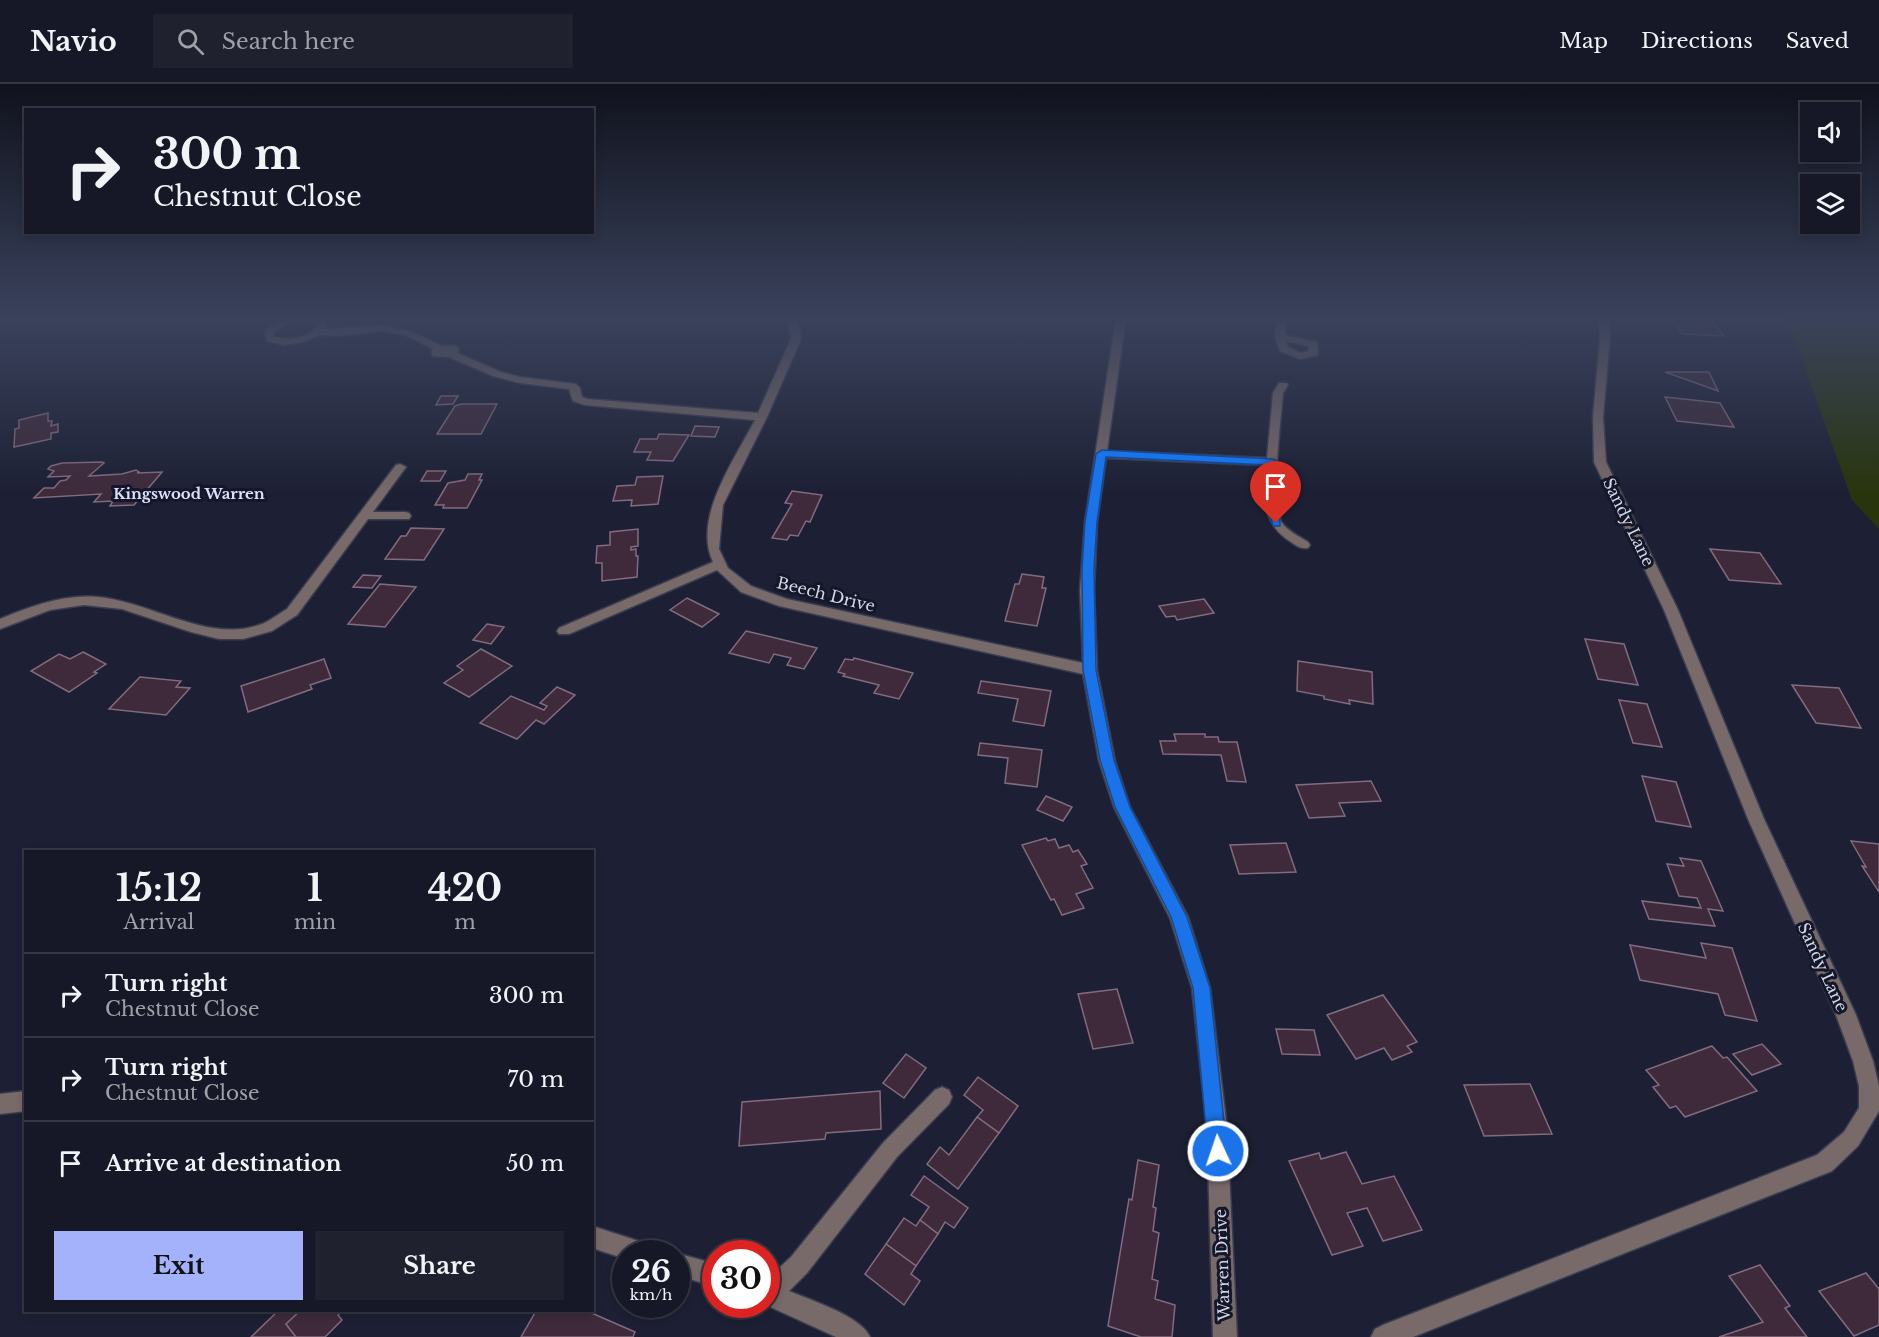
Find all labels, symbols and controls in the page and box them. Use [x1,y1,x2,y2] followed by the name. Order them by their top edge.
[153,14,573,68] search box
[30,24,117,59] text: Navio
[174,25,207,58] icon: search
[222,28,355,55] text: Search here
[1559,28,1608,54] text: Map
[1641,28,1753,54] text: Directions
[1786,28,1849,54] text: Saved
[1800,102,1860,234] map controls
[1800,102,1860,162] button: sound
[153,128,301,180] text: 300 m
[54,132,132,210] icon: right
[1800,174,1860,234] button: layers
[153,180,362,213] text: Chestnut Close
[1250,461,1301,523] pin
[1259,470,1292,503] icon: arrive
[1599,475,1659,569] street label: Sandy Lane
[113,484,265,503] district label: Kingswood Warren
[775,572,877,616] street label: Beech Drive
[116,866,202,911] text: 15:12
[307,866,323,911] text: 1
[428,866,502,911] text: 420
[124,910,194,934] text: Arrival
[294,910,336,934] text: min
[454,910,476,934] text: m
[1794,919,1852,1015] street label: Sandy Lane
[105,970,227,997] text: Turn right
[54,979,87,1012] icon: right
[489,982,564,1009] text: 300 m
[105,997,260,1021] text: Chestnut Close
[105,1054,227,1081] text: Turn right
[54,1063,87,1096] icon: right
[507,1066,564,1093] text: 70 m
[105,1081,260,1105] text: Chestnut Close
[1186,1119,1250,1183] position arrow
[54,1147,87,1180] icon: arrive
[105,1150,342,1177] text: Arrive at destination
[506,1150,564,1177] text: 50 m
[1210,1209,1234,1322] street label: Warren Drive
[54,1231,303,1300] button: Exit
[315,1231,564,1300] button: Share
[702,1240,780,1318] speed limit sign: 30
[631,1253,671,1290] text: 26
[630,1285,672,1304] text: km/h

